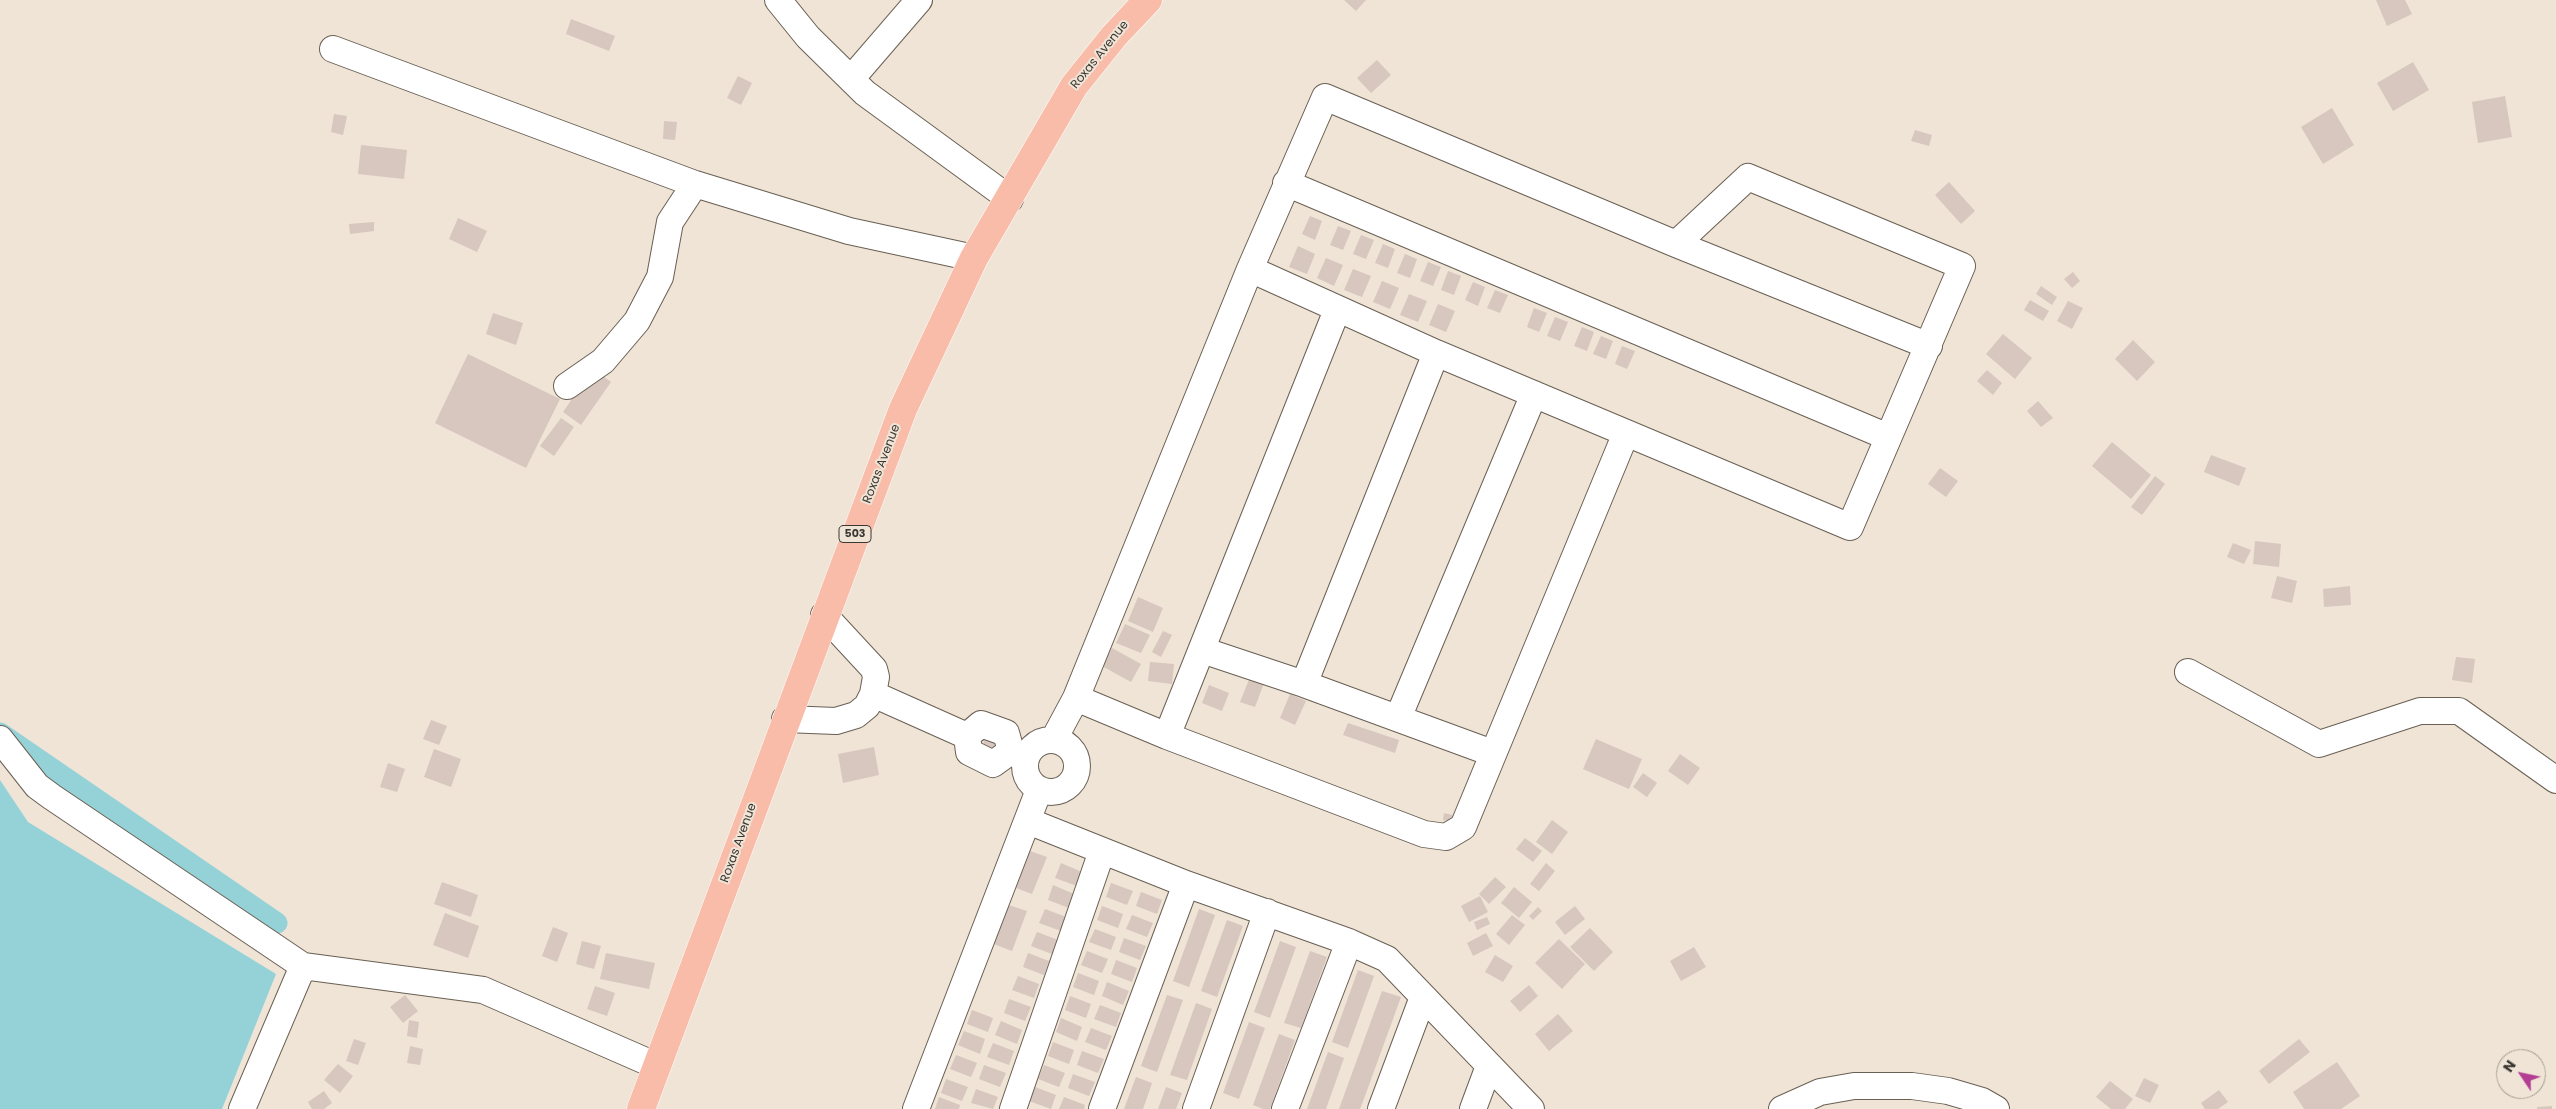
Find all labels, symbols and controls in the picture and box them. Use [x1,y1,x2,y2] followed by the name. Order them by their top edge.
[1068,18,1132,92] street label: Roxas Avenue
[860,423,904,505] street label: Roxas Avenue
[839,526,871,542] road number: 503
[718,801,760,885] street label: Roxas Avenue
[2496,1049,2546,1099] north arrow
[2498,1056,2521,1076] text: N

